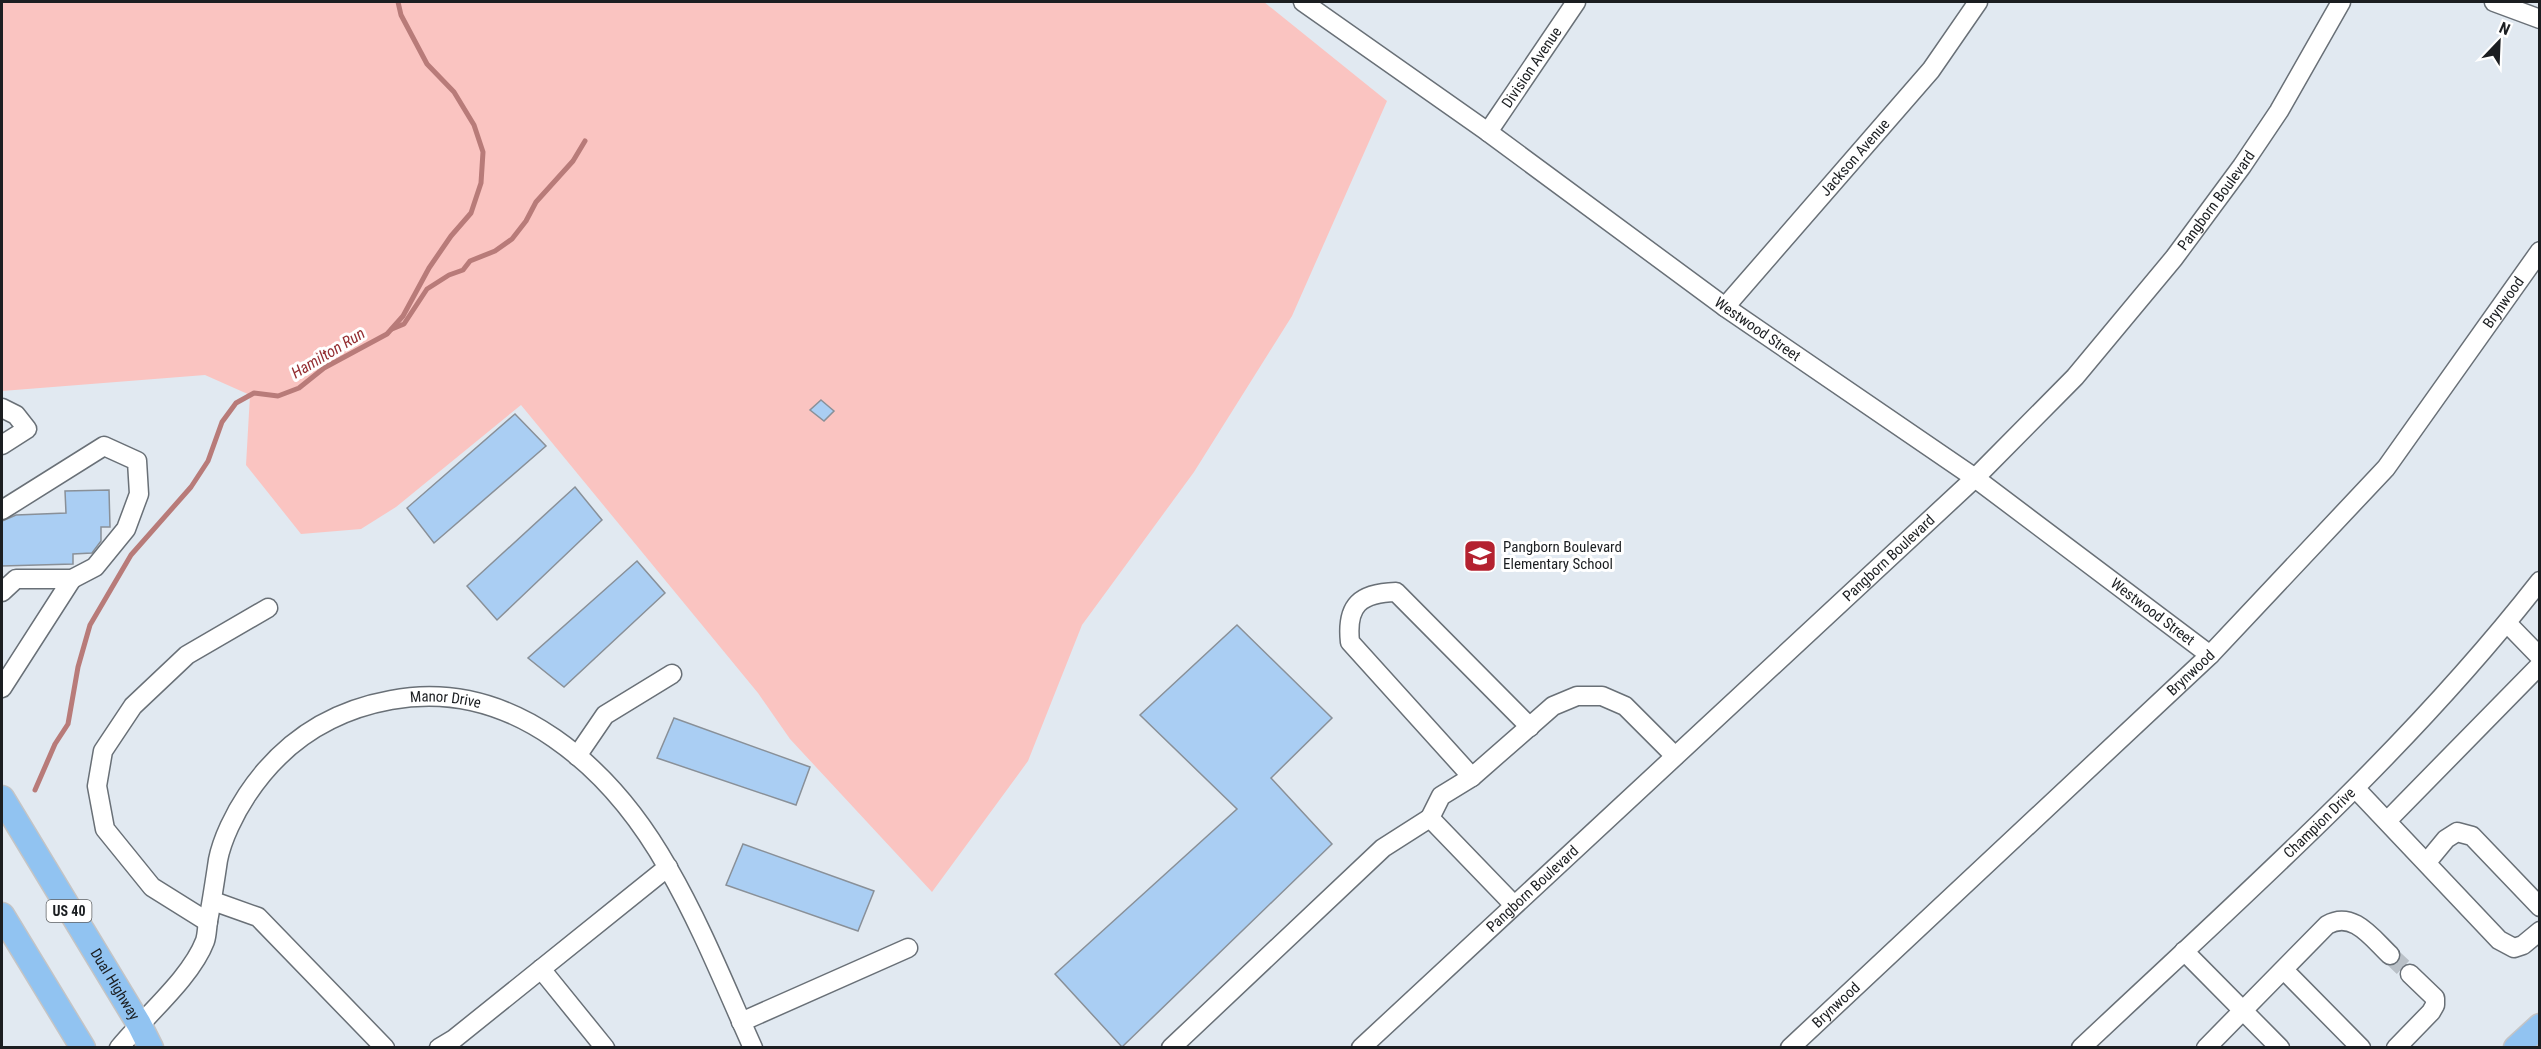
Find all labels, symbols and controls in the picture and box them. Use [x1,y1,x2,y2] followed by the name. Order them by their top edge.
[2469,12,2529,72] north arrow
[2496,18,2513,39] text: N
[1498,24,1565,111] street label: Division Avenue
[1816,115,1893,200] street label: Jackson Avenue
[2174,147,2259,254] street label: Pangborn Boulevard
[2479,273,2528,332] street label: Brynwood
[1711,293,1804,365] street label: Westwood Street
[288,324,368,382] water label: Hamilton Run
[1839,511,1938,605] street label: Pangborn Boulevard
[1462,538,1498,574] school or university icon: Pangborn Boulevard Elementary School
[1503,538,1622,573] place label: Pangborn Boulevard Elementary School
[2107,574,2198,649] street label: Westwood Street
[2163,646,2218,700] street label: Brynwood
[409,687,483,712] street label: Manor Drive
[2280,784,2359,862] street label: Champion Drive
[1483,842,1582,936] street label: Pangborn Boulevard
[46,900,92,922] road number: US 40
[86,945,144,1023] street label: Dual Highway
[1808,978,1864,1032] street label: Brynwood

